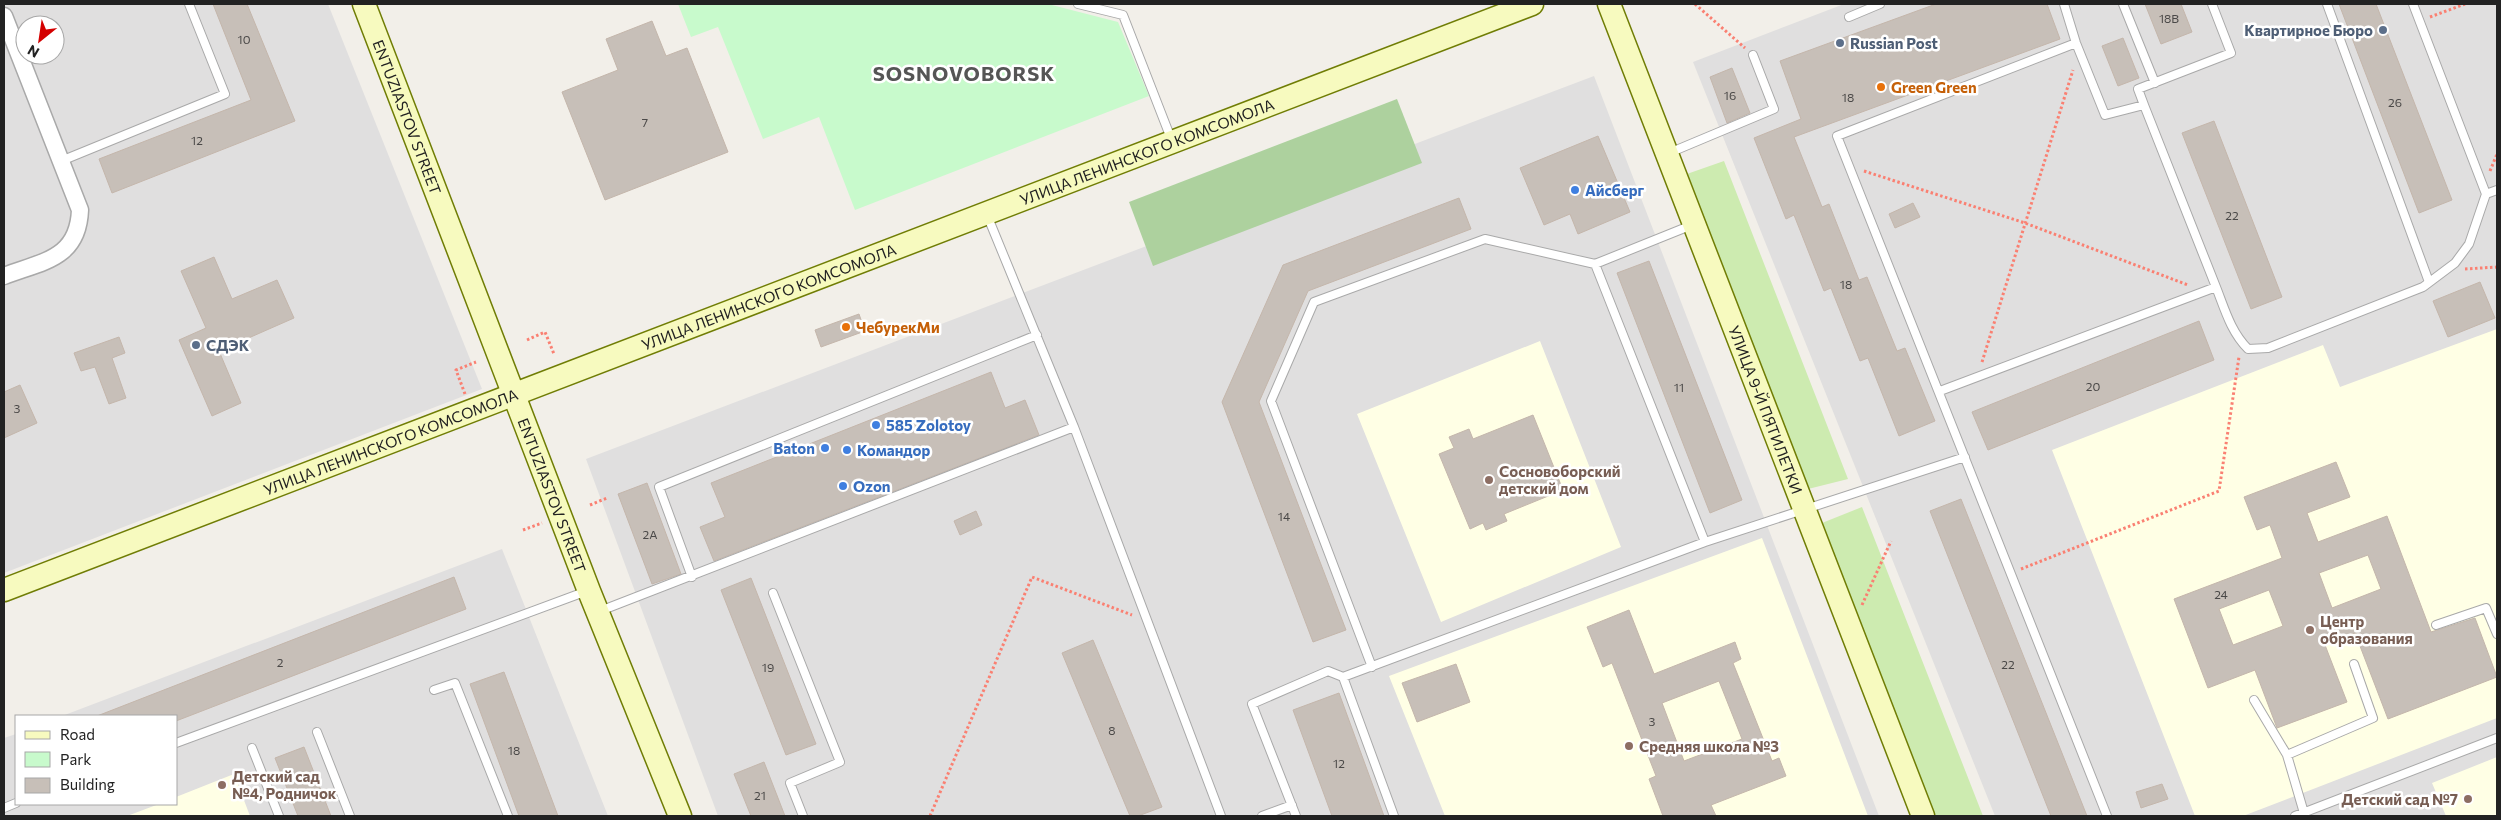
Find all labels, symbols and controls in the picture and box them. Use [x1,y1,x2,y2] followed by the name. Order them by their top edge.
[2159,11,2179,25] house number: 18В
[15,15,65,65] north arrow
[2244,21,2373,39] place label: Квартирное Бюро
[2377,24,2389,36] marker: Квартирное Бюро
[238,32,251,46] house number: 10
[1850,34,1938,52] place label: Russian Post
[370,37,445,197] street label: ENTUZIASTOV STREET
[1834,37,1846,49] marker: Russian Post
[24,42,42,62] text: N
[873,61,1055,85] district label: SOSNOVOBORSK
[1891,78,1977,96] place label: Green Green
[1875,81,1887,93] marker: Green Green
[1724,88,1736,102] house number: 16
[1842,90,1854,104] house number: 18
[1017,95,1277,209] street label: УЛИЦА ЛЕНИНСКОГО КОМСОМОЛА
[2388,95,2402,109] house number: 26
[642,115,648,129] house number: 7
[191,133,203,147] house number: 12
[1585,181,1645,199] place label: Айсберг
[1569,184,1581,196] marker: Айсберг
[2225,208,2239,222] house number: 22
[639,240,898,354] street label: УЛИЦА ЛЕНИНСКОГО КОМСОМОЛА
[1840,277,1852,291] house number: 18
[856,318,940,336] place label: ЧебурекМи
[840,321,852,333] marker: ЧебурекМи
[1725,323,1807,496] street label: УЛИЦА 9-Й ПЯТИЛЕТКИ
[206,336,250,354] place label: СДЭК
[190,339,202,351] marker: СДЭК
[2086,379,2100,393] house number: 20
[1674,380,1684,394] house number: 11
[261,385,520,499] street label: УЛИЦА ЛЕНИНСКОГО КОМСОМОЛА
[14,401,21,415] house number: 3
[514,415,590,575] street label: ENTUZIASTOV STREET
[886,416,972,434] place label: 585 Zolotoy
[870,419,882,431] marker: 585 Zolotoy
[773,439,815,457] place label: Baton
[857,441,931,459] place label: Командор
[819,442,831,454] marker: Baton
[841,444,853,456] marker: Командор
[1499,462,1620,497] place label: Сосновоборский детский дом
[1483,474,1495,486] marker: Сосновоборский детский дом
[853,477,891,495] place label: Ozon
[837,480,849,492] marker: Ozon
[1278,509,1290,523] house number: 14
[643,527,657,541] house number: 2А
[2214,587,2228,601] house number: 24
[2320,612,2413,647] place label: Центр образования
[2304,624,2316,636] marker: Центр образования
[277,655,284,669] house number: 2
[2001,657,2015,671] house number: 22
[762,660,774,674] house number: 19
[1649,714,1656,728] house number: 3
[15,715,178,805] legend
[1108,723,1116,737] house number: 8
[60,725,95,743] text: Road
[1639,737,1779,755] place label: Средняя школа №3
[1623,740,1635,752] marker: Средняя школа №3
[508,743,520,757] house number: 18
[60,750,91,768] text: Park
[1333,756,1345,770] house number: 12
[232,767,337,802] place label: Детский сад №4, Родничок
[60,775,115,793] text: Building
[216,779,228,791] marker: Детский сад №4, Родничок
[754,788,766,802] house number: 21
[2341,790,2458,808] place label: Детский сад №7
[2462,793,2474,805] marker: Детский сад №7

